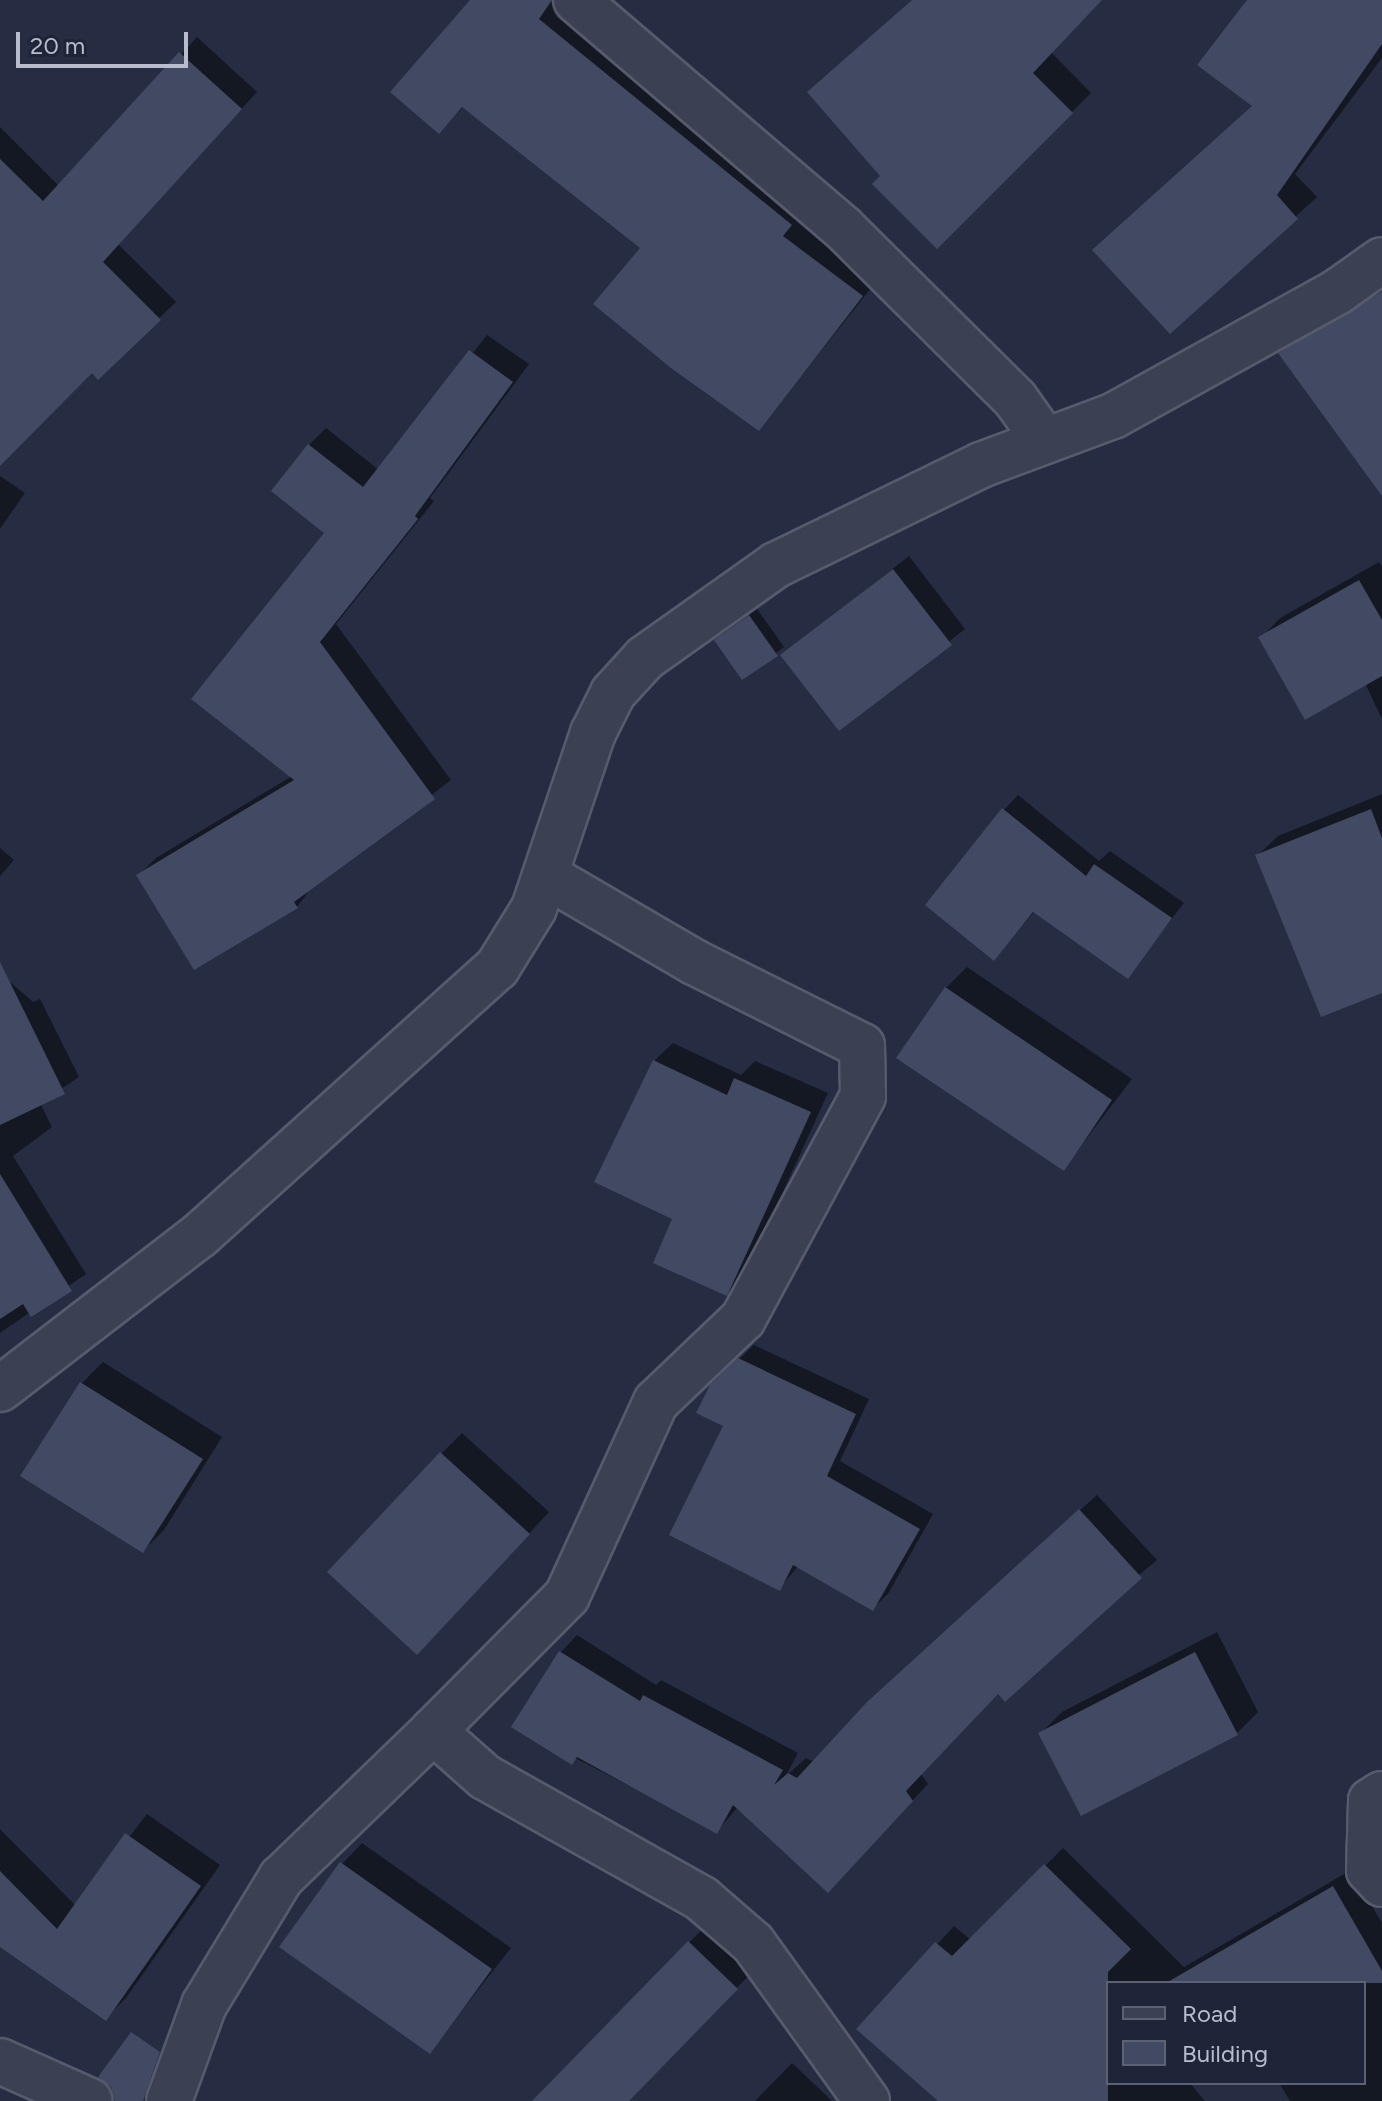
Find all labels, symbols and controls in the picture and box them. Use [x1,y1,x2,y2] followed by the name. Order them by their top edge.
[20,16,192,66] scale bar
[30,31,85,60] text: 20 m
[1106,1981,1366,2085] legend
[1182,1999,1237,2028] text: Road
[1182,2039,1268,2068] text: Building

